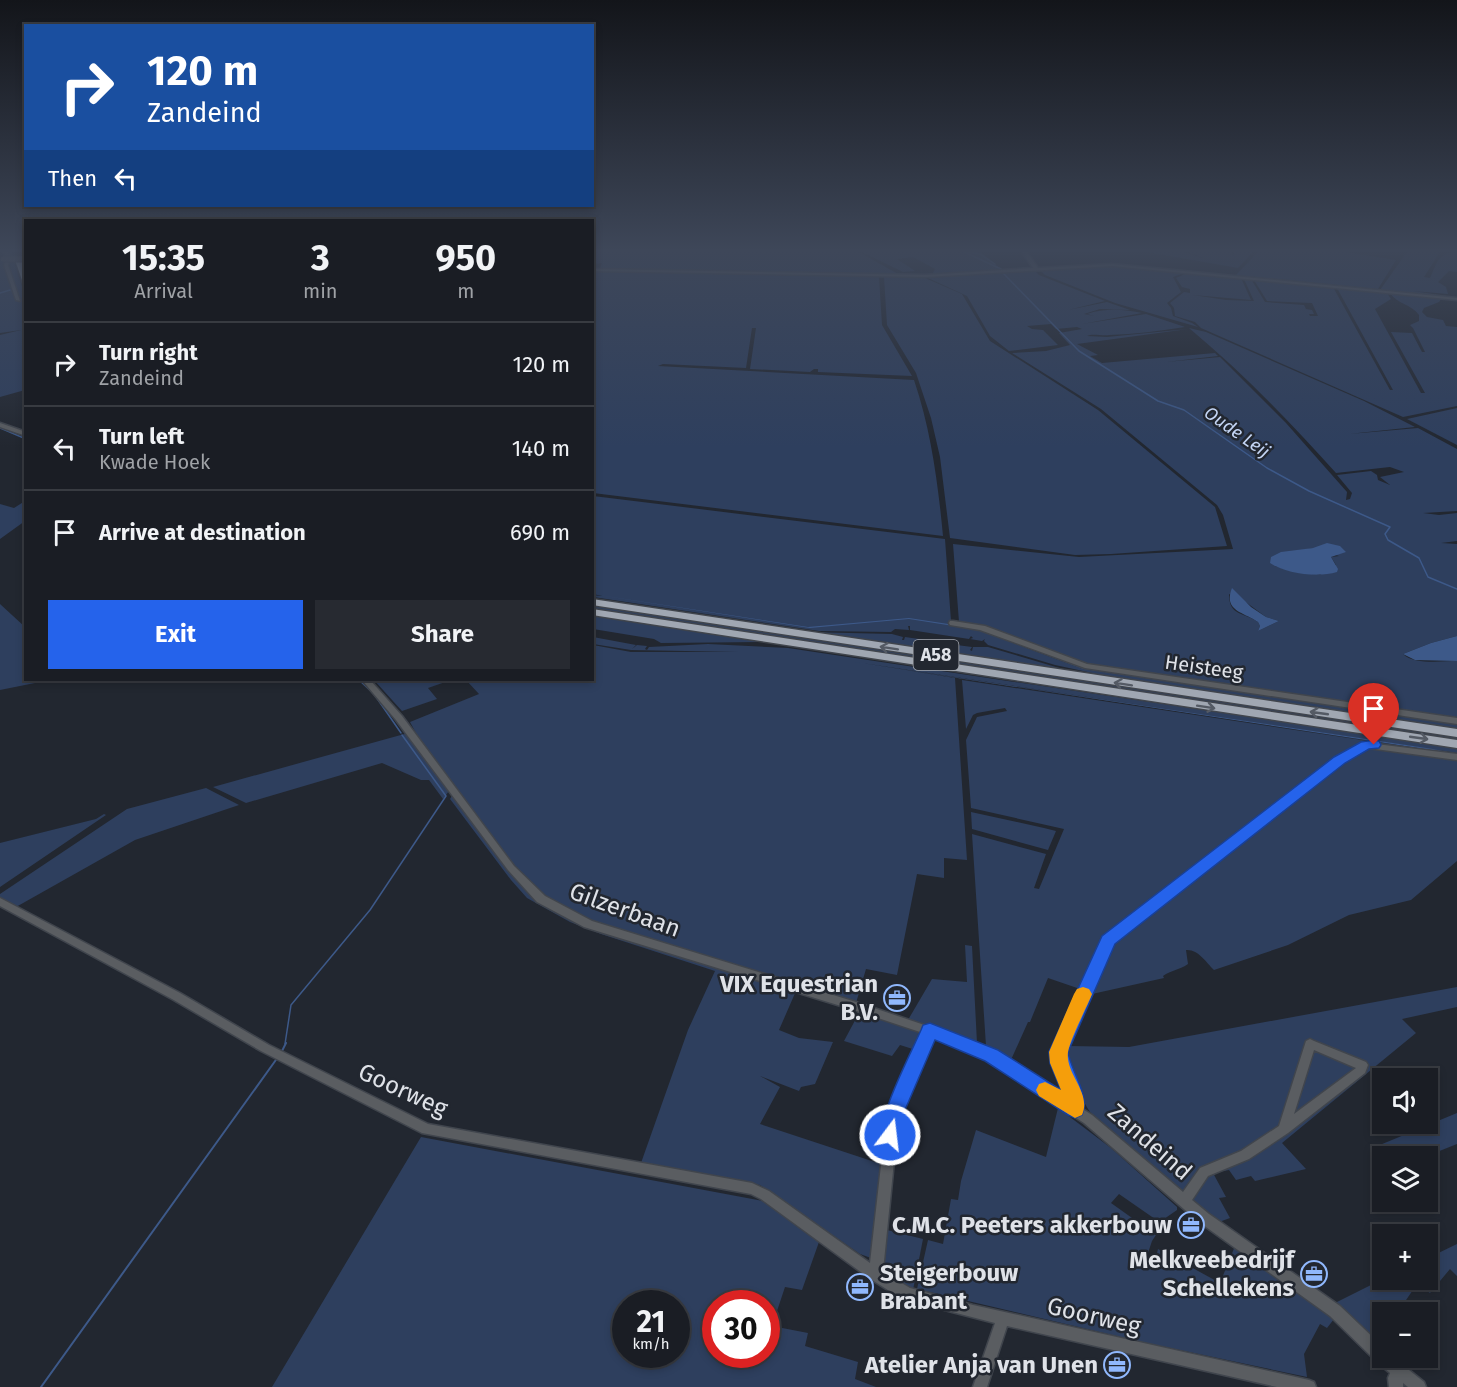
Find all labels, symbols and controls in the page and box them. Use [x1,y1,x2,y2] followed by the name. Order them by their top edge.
[147,46,258,96] text: 120 m
[48,48,126,126] icon: right
[147,97,262,129] text: Zandeind
[109,162,142,195] icon: left
[48,165,97,192] text: Then
[122,236,205,280] text: 15:35
[311,236,330,280] text: 3
[436,236,496,280] text: 950
[134,279,193,303] text: Arrival
[303,279,338,303] text: min
[457,279,474,303] text: m
[99,339,198,366] text: Turn right
[48,348,81,381] icon: right
[513,351,570,378] text: 120 m
[99,366,184,390] text: Zandeind
[1200,401,1274,463] water label: Oude Leij
[99,423,184,450] text: Turn left
[48,432,81,465] icon: left
[512,435,570,462] text: 140 m
[99,450,210,474] text: Kwade Hoek
[48,516,81,549] icon: arrive
[99,519,306,546] text: Arrive at destination
[510,519,570,546] text: 690 m
[48,600,303,669] button: Exit
[315,600,570,669] button: Share
[914,640,958,670] road number: A58
[879,642,899,653] one-way arrow
[1163,650,1245,684] street label: Heisteeg
[1114,678,1133,689] one-way arrow
[1348,683,1399,745] pin
[1357,692,1390,725] icon: arrive
[1195,702,1215,713] one-way arrow
[1310,707,1329,718] one-way arrow
[1409,733,1429,744] one-way arrow
[566,877,684,943] street label: Gilzerbaan
[719,970,878,1026] place label: VIX Equestrian B.V.
[882,983,912,1013] office icon: VIX Equestrian B.V.
[354,1057,453,1123] street label: Goorweg
[1372,1068,1438,1368] map controls
[1372,1068,1438,1134] button: sound
[1102,1098,1198,1186] street label: Zandeind
[858,1103,922,1167] position arrow
[1372,1146,1438,1212] button: layers
[1176,1210,1206,1240] office icon: C.M.C. Peeters akkerbouw
[892,1211,1172,1239] place label: C.M.C. Peeters akkerbouw
[1372,1224,1438,1290] button: +
[1129,1246,1296,1302] place label: Melkveebedrijf Schellekens
[880,1259,1018,1315] place label: Steigerbouw Brabant
[1299,1259,1329,1289] office icon: Melkveebedrijf Schellekens
[845,1272,875,1302] office icon: Steigerbouw Brabant
[702,1290,780,1368] speed limit sign: 30
[1044,1292,1144,1340] street label: Goorweg
[1372,1302,1438,1368] button: −
[637,1304,665,1340] text: 21
[632,1335,670,1353] text: km/h
[1102,1350,1132,1380] office icon: Atelier Anja van Unen
[864,1351,1098,1379] place label: Atelier Anja van Unen

